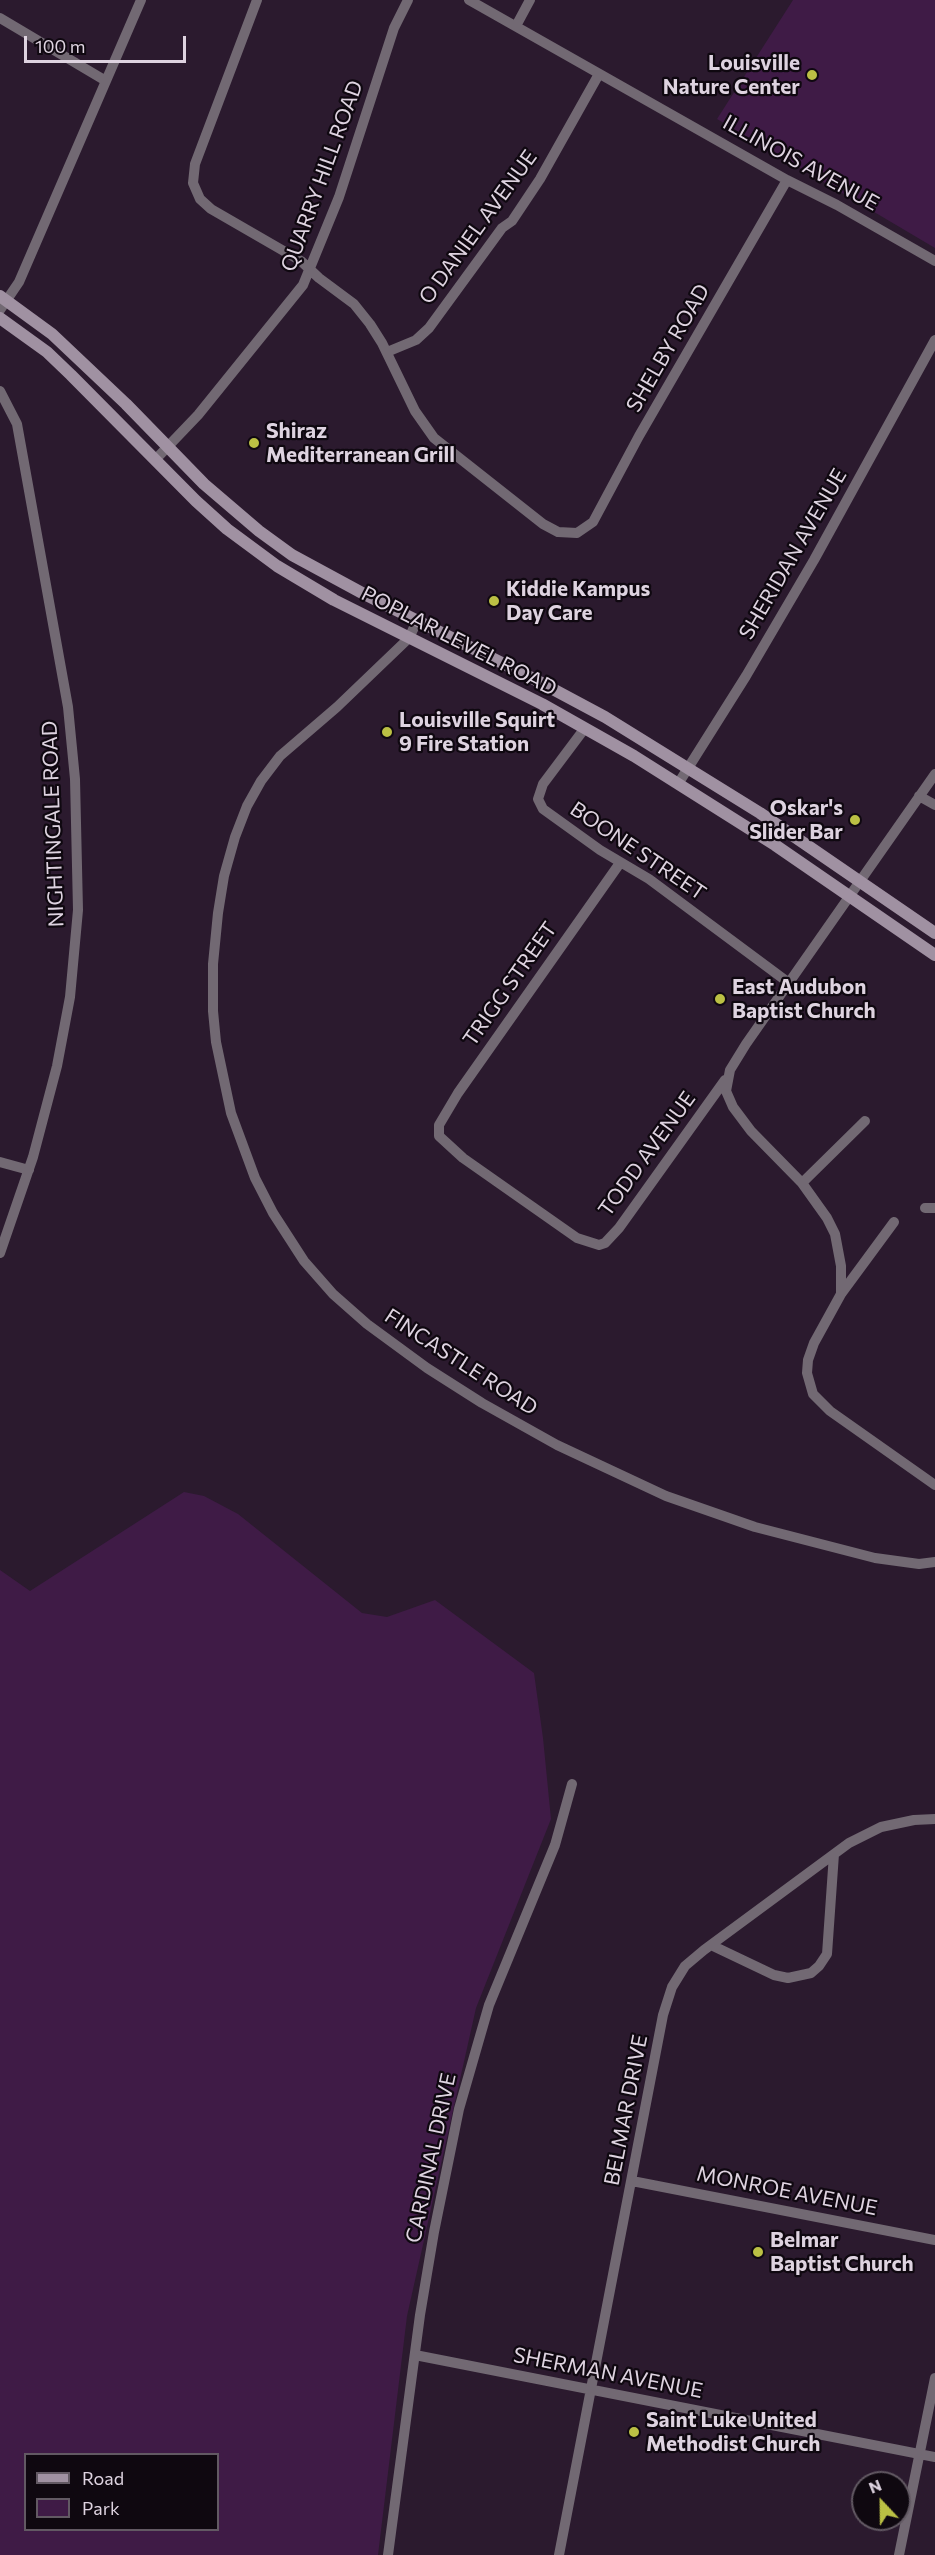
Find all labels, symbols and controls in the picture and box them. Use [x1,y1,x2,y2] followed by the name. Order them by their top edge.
[27,24,189,62] scale bar
[35,35,85,57] text: 100 m
[663,50,800,100] place label: Louisville Nature Center
[805,68,819,82] marker: Louisville Nature Center
[276,77,368,275] street label: QUARRY HILL ROAD
[719,110,883,216] street label: ILLINOIS AVENUE
[414,145,542,309] street label: O DANIEL AVENUE
[621,279,715,417] street label: SHELBY ROAD
[266,418,455,468] place label: Shiraz Mediterranean Grill
[247,436,261,450] marker: Shiraz Mediterranean Grill
[734,464,852,644] street label: SHERIDAN AVENUE
[506,576,650,626] place label: Kiddie Kampus Day Care
[357,581,561,701] street label: POPLAR LEVEL ROAD
[487,594,501,608] marker: Kiddie Kampus Day Care
[399,707,555,757] place label: Louisville Squirt 9 Fire Station
[37,720,69,928] street label: NIGHTINGALE ROAD
[380,725,394,739] marker: Louisville Squirt 9 Fire Station
[749,795,843,845] place label: Oskar's Slider Bar
[565,796,711,906] street label: BOONE STREET
[848,813,862,827] marker: Oskar's Slider Bar
[458,917,562,1051] street label: TRIGG STREET
[732,974,876,1024] place label: East Audubon Baptist Church
[713,992,727,1006] marker: East Audubon Baptist Church
[593,1087,701,1221] street label: TODD AVENUE
[380,1303,542,1421] street label: FINCASTLE ROAD
[599,2032,653,2188] street label: BELMAR DRIVE
[401,2071,461,2245] street label: CARDINAL DRIVE
[694,2161,880,2221] street label: MONROE AVENUE
[770,2227,914,2277] place label: Belmar Baptist Church
[751,2245,765,2259] marker: Belmar Baptist Church
[511,2342,705,2404] street label: SHERMAN AVENUE
[646,2407,820,2457] place label: Saint Luke United Methodist Church
[627,2425,641,2439] marker: Saint Luke United Methodist Church
[24,2453,219,2531] legend
[82,2467,124,2489] text: Road
[851,2471,911,2531] north arrow
[866,2475,884,2497] text: N
[82,2497,120,2519] text: Park

